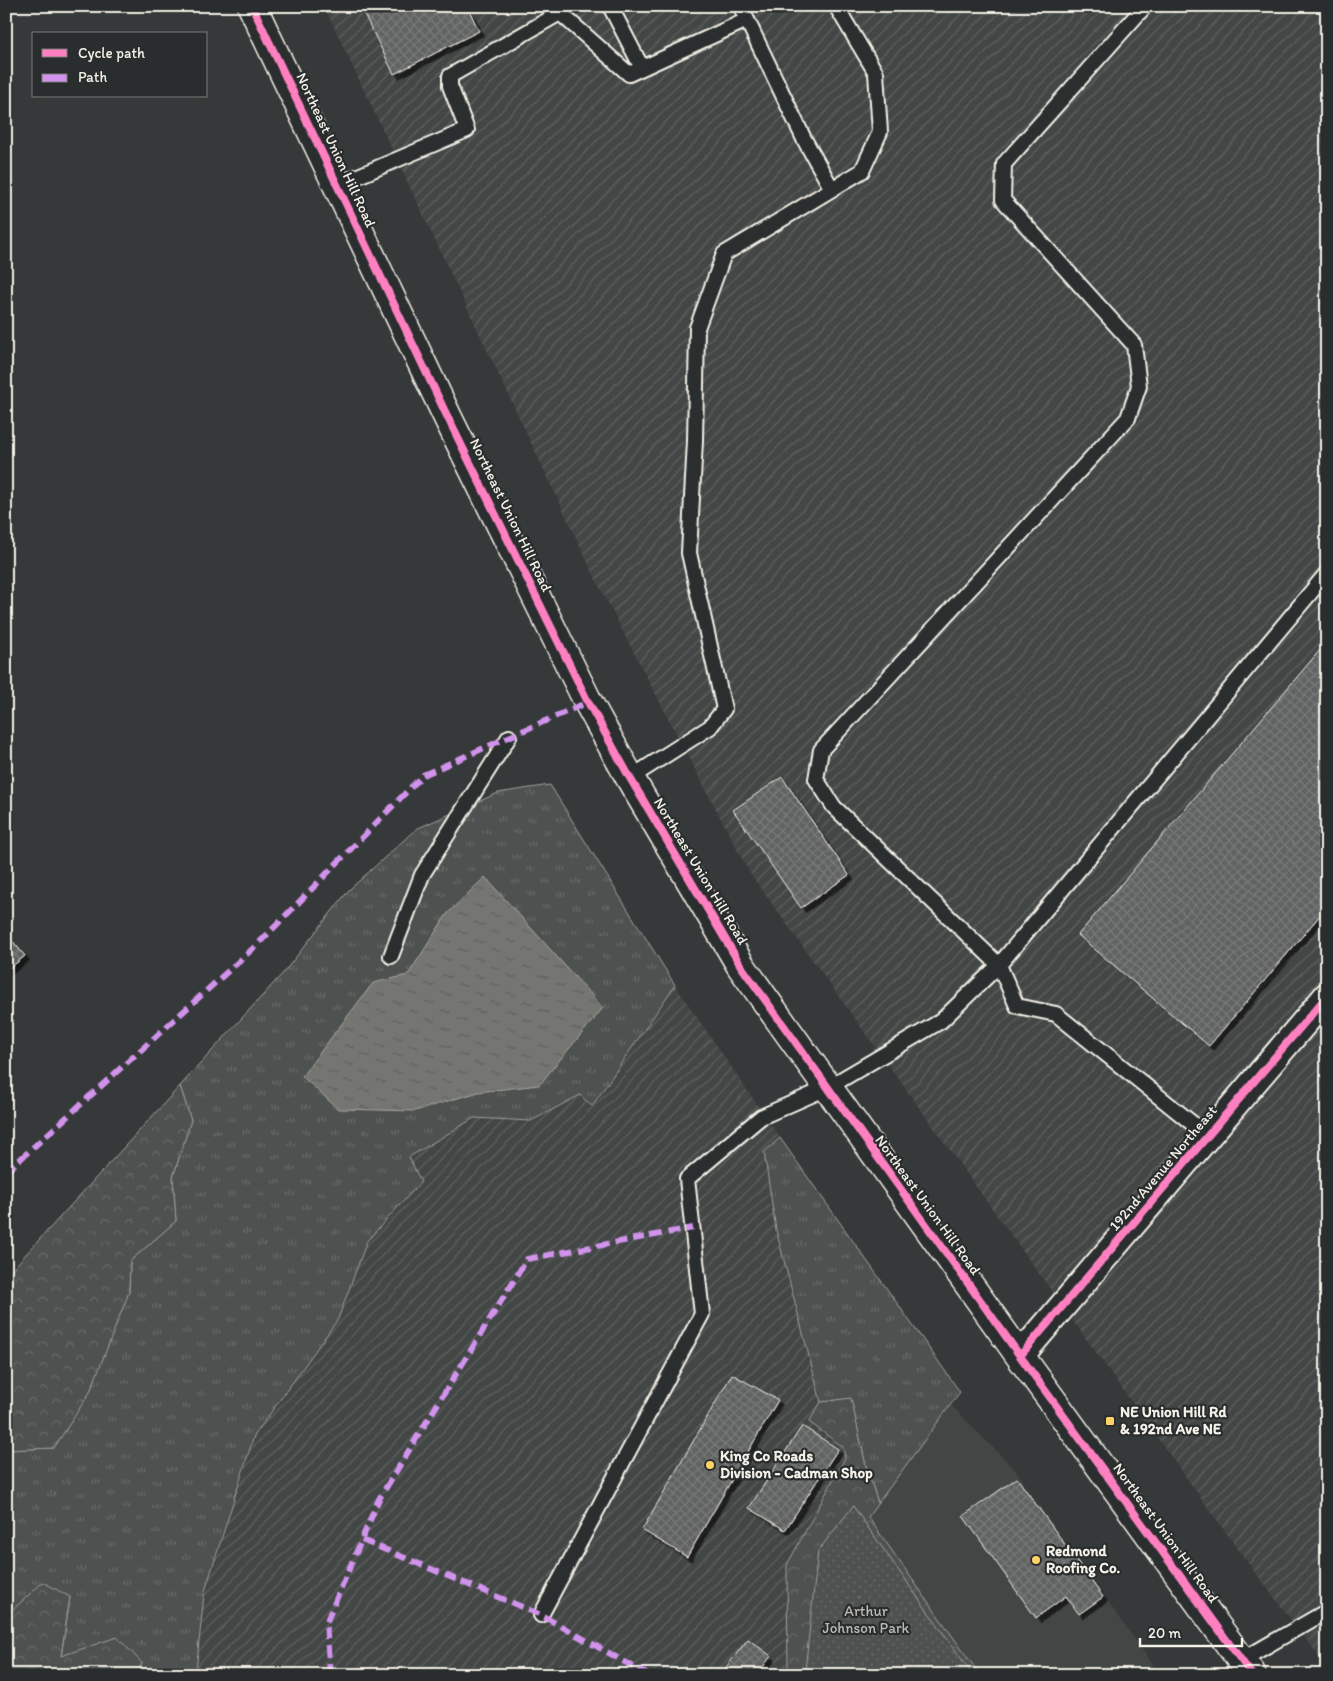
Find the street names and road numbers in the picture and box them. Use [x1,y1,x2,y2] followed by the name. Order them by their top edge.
[292,70,380,231] street label: Northeast Union Hill Road
[466,435,556,595] street label: Northeast Union Hill Road
[650,794,752,948] street label: Northeast Union Hill Road
[1105,1101,1221,1234] street label: 192nd Avenue Northeast
[871,1132,985,1279] street label: Northeast Union Hill Road
[1109,1460,1223,1607] street label: Northeast Union Hill Road

